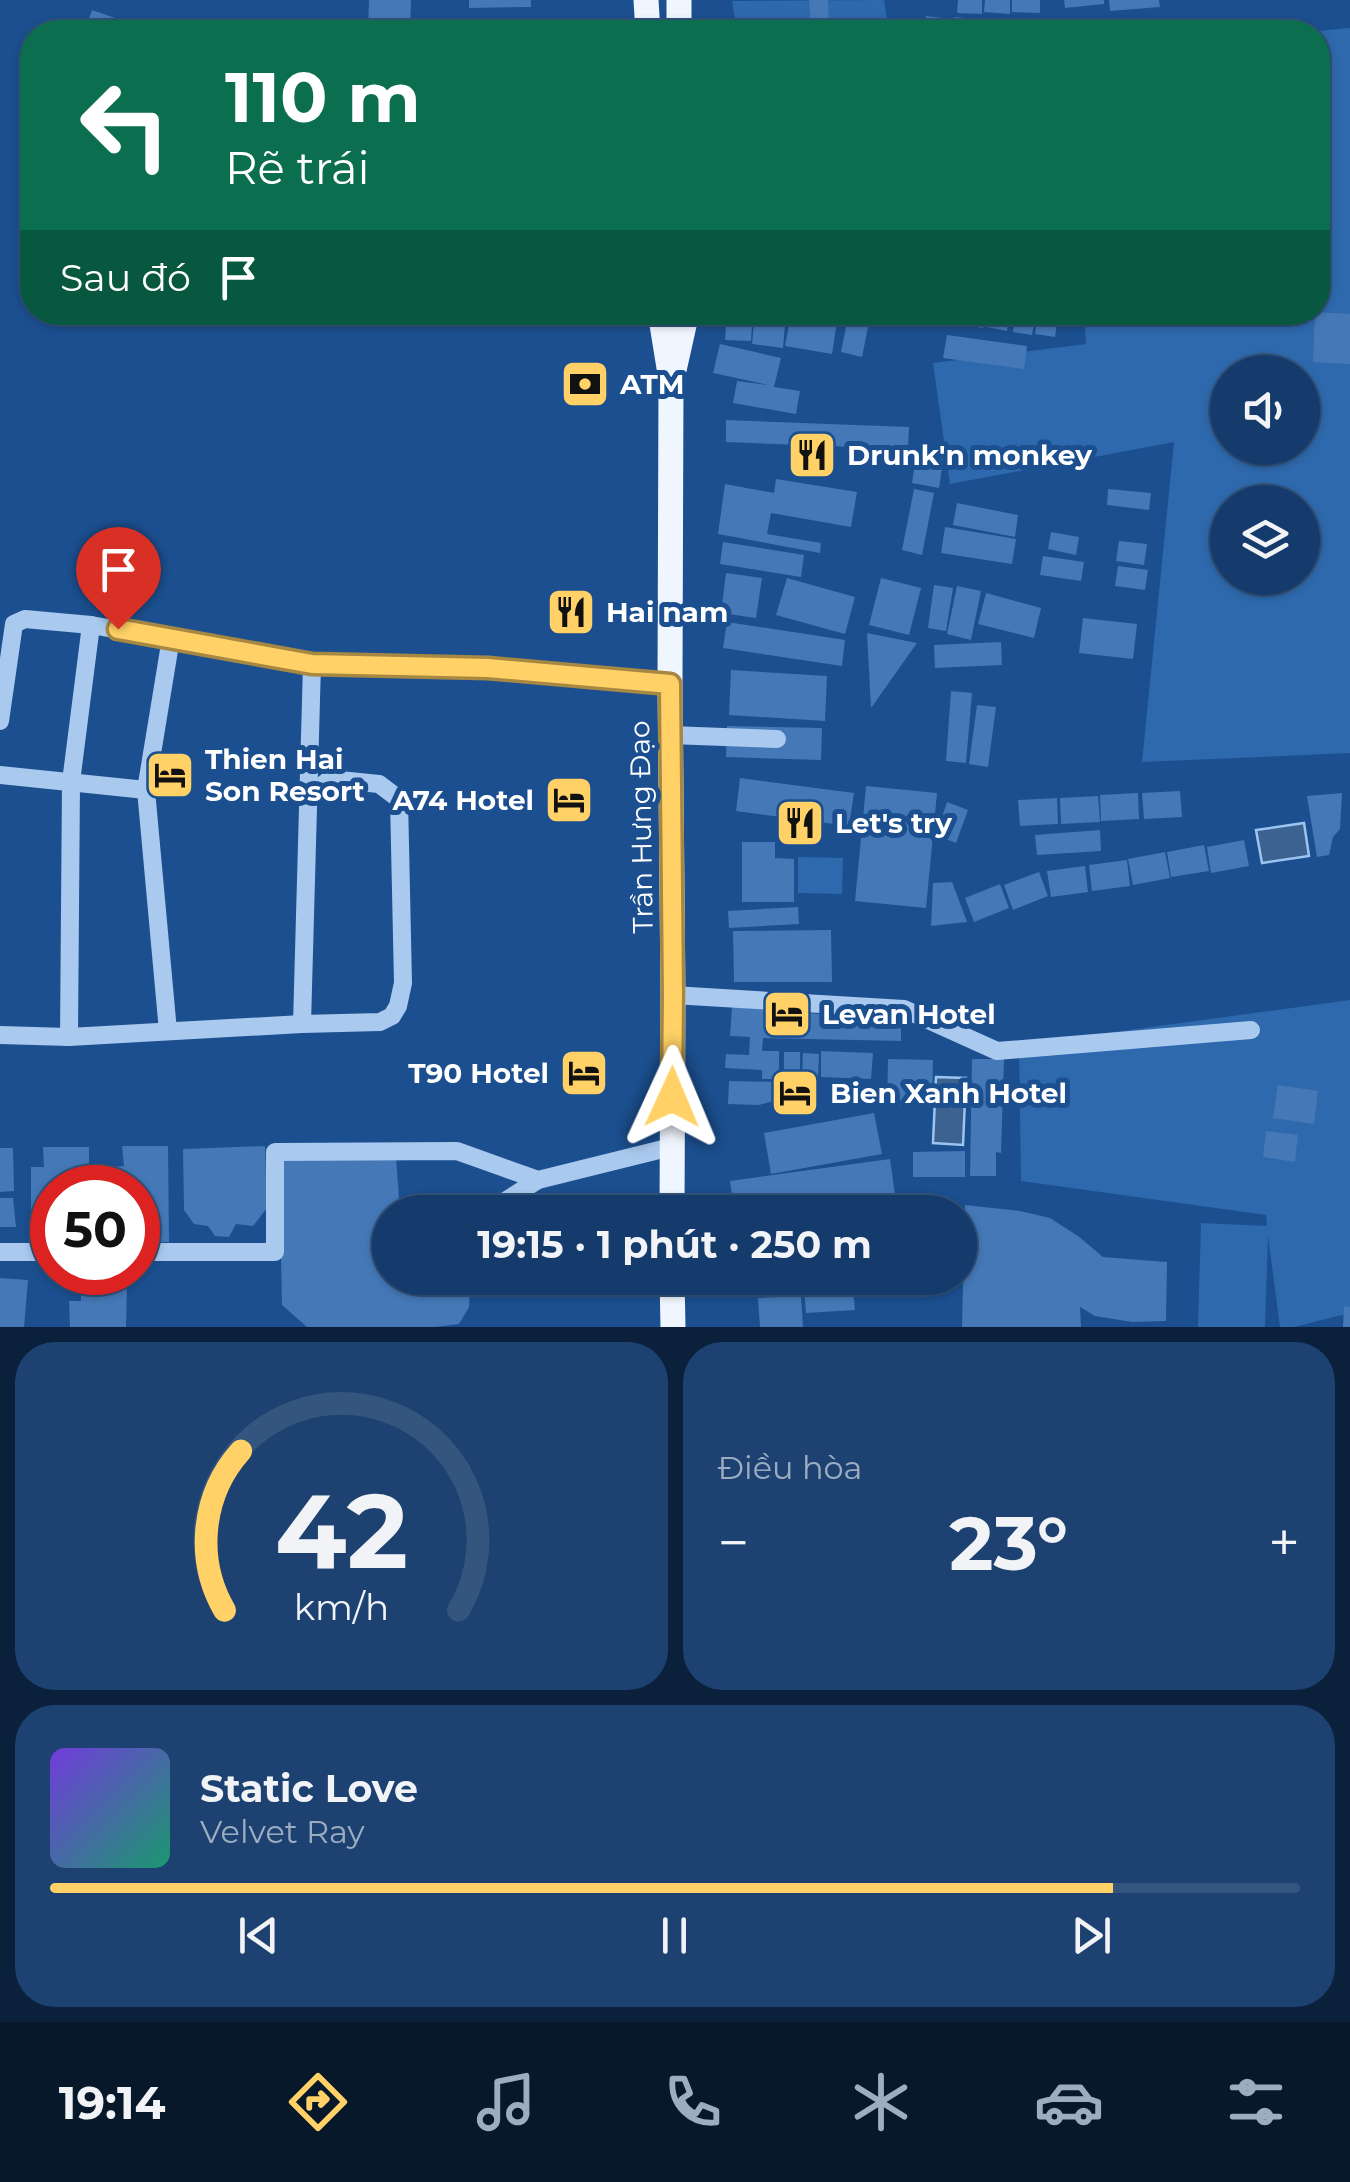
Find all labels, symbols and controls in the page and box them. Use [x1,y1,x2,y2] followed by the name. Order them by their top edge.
[225,54,421,140] text: 110 m
[60,60,190,190] icon: left
[225,140,370,195] text: Rẽ trái
[211,250,266,305] icon: arrive
[60,254,191,301] text: Sau đó
[1210,355,1320,595] map controls
[1210,355,1320,465] button: sound
[559,358,611,410] bank icon: ATM
[619,367,685,401] place label: ATM
[786,429,838,481] restaurant icon: Drunk'n monkey
[847,438,1092,472] place label: Drunk'n monkey
[1210,485,1320,595] button: layers
[76,527,161,630] pin
[91,542,146,597] icon: arrive
[545,586,597,638] restaurant icon: Hai nam
[606,595,728,629] place label: Hai nam
[622,720,660,934] street label: Trần Hưng Đạo
[205,742,365,808] place label: Thien Hai Son Resort
[144,749,196,801] hotel icon: Thien Hai Son Resort
[543,774,595,826] hotel icon: A74 Hotel
[391,783,534,817] place label: A74 Hotel
[774,797,826,849] restaurant icon: Let's try
[835,806,952,840] place label: Let's try
[761,988,813,1040] hotel icon: Levan Hotel
[822,997,996,1031] place label: Levan Hotel
[620,1045,724,1149] position arrow
[558,1047,610,1099] hotel icon: T90 Hotel
[408,1056,549,1090] place label: T90 Hotel
[769,1067,821,1119] hotel icon: Bien Xanh Hotel
[830,1076,1067,1110] place label: Bien Xanh Hotel
[30,1165,160,1295] speed limit sign: 50
[477,1221,872,1268] text: 19:15 · 1 phút · 250 m
[718,1448,862,1487] text: Điều hòa
[275,1467,408,1594] text: 42
[949,1497,1068,1589] text: 23°
[718,1509,749,1576] text: −
[1268,1509,1300,1576] text: +
[294,1585,389,1629] text: km/h
[200,1765,418,1812] text: Static Love
[200,1812,365,1851] text: Velvet Ray
[231,1908,286,1963] icon: previous
[647,1908,702,1963] icon: pause
[1064,1908,1119,1963] icon: next
[283,2067,353,2137] icon: directions
[471,2067,541,2137] icon: music
[658,2067,728,2137] icon: phone
[846,2067,916,2137] icon: climate
[1034,2067,1104,2137] icon: car
[1221,2067,1291,2137] icon: filters
[59,2075,166,2130] text: 19:14

